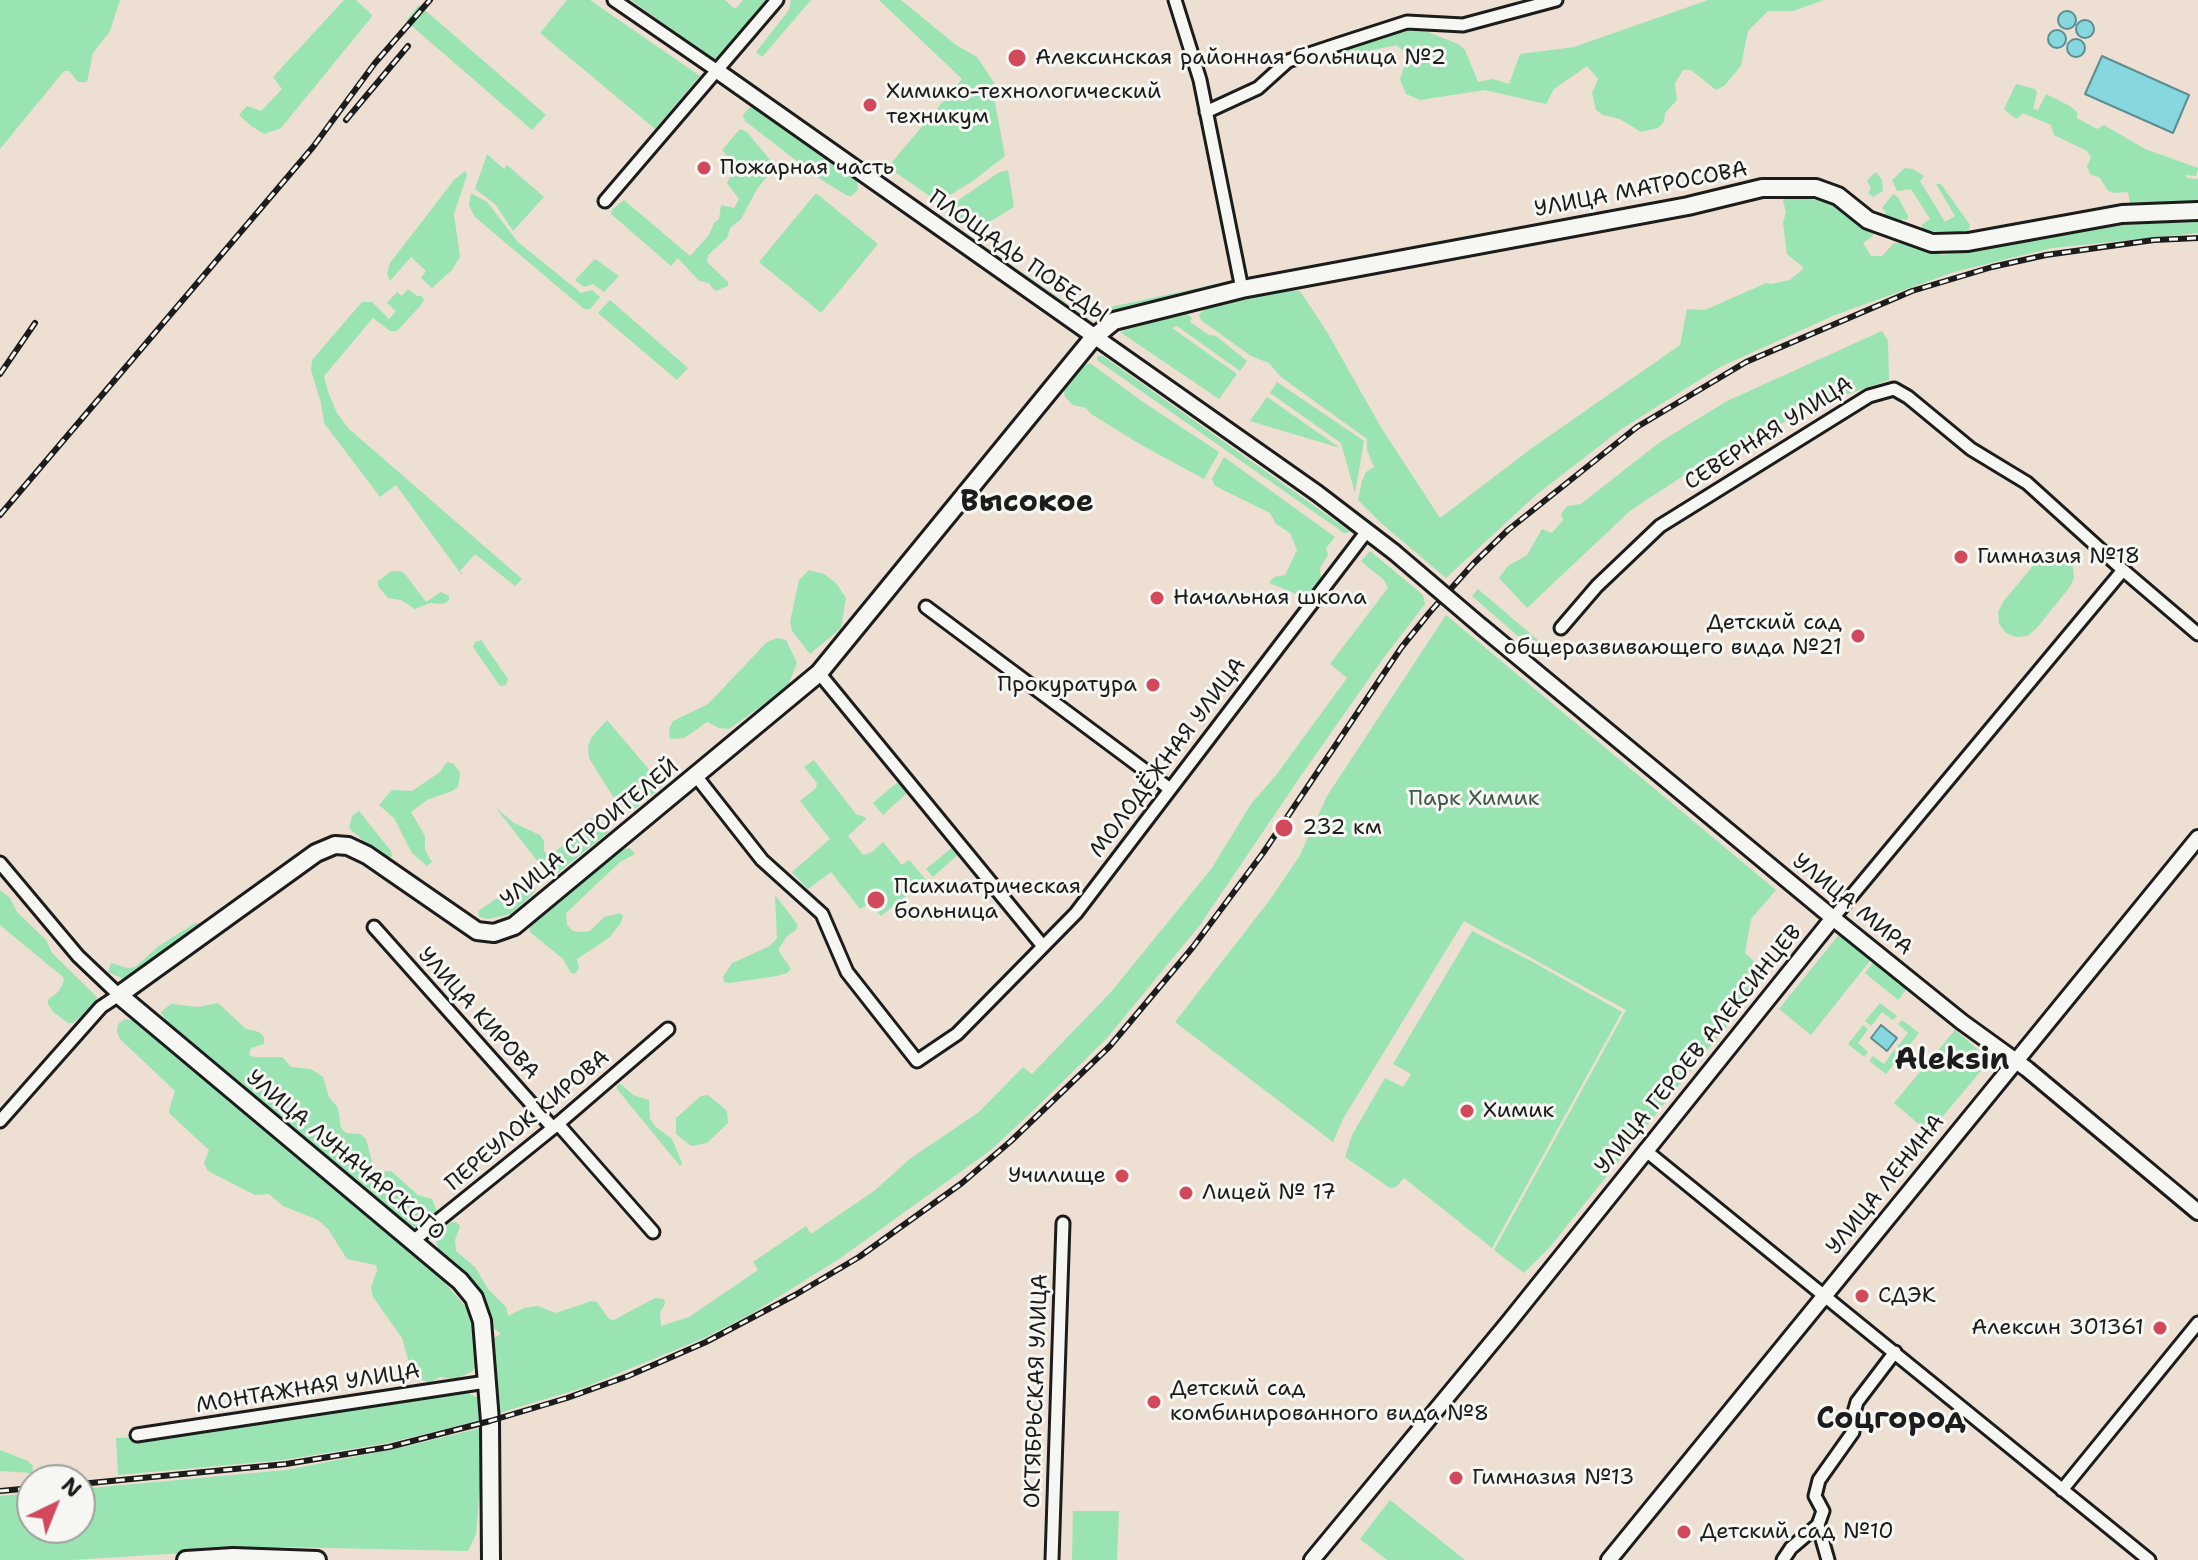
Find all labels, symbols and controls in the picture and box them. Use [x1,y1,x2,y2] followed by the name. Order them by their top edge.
[1035,45,1446,71] place label: Алексинская районная больница №2
[1006,47,1028,69] marker: Алексинская районная больница №2
[886,79,1161,130] place label: Химико-технологический техникум
[861,96,879,114] marker: Химико-технологический техникум
[720,155,894,181] place label: Пожарная часть
[1532,156,1750,224] street label: УЛИЦА МАТРОСОВА
[695,159,713,177] marker: Пожарная часть
[923,185,1113,329] street label: ПЛОЩАДЬ ПОБЕДЫ
[1680,372,1858,496] street label: СЕВЕРНАЯ УЛИЦА
[960,485,1094,521] district label: Высокое
[1977,544,2140,570] place label: Гимназия №18
[1952,548,1970,566] marker: Гимназия №18
[1173,585,1367,611] place label: Начальная школа
[1148,589,1166,607] marker: Начальная школа
[1503,610,1842,662] place label: Детский сад общеразвивающего вида №21
[1849,627,1867,645] marker: Детский сад общеразвивающего вида №21
[1084,653,1252,863] street label: МОЛОДЁЖНАЯ УЛИЦА
[997,672,1137,698] place label: Прокуратура
[1144,676,1162,694] marker: Прокуратура
[496,754,684,914] street label: УЛИЦА СТРОИТЕЛЕЙ
[1409,786,1539,812] park label: Парк Химик
[1302,815,1382,841] place label: 232 км
[1273,817,1295,839] marker: 232 км
[1787,848,1917,962] street label: УЛИЦА МИРА
[894,874,1081,926] place label: Психиатрическая больница
[865,889,887,911] marker: Психиатрическая больница
[1590,920,1808,1180] street label: УЛИЦА ГЕРОЕВ АЛЕКСИНЦЕВ
[412,942,544,1086] street label: УЛИЦА КИРОВА
[1895,1043,2009,1079] district label: Aleksin
[441,1045,615,1197] street label: ПЕРЕУЛОК КИРОВА
[240,1065,450,1247] street label: УЛИЦА ЛУНАЧАРСКОГО
[1483,1098,1554,1124] place label: Химик
[1458,1102,1476,1120] marker: Химик
[1821,1110,1951,1260] street label: УЛИЦА ЛЕНИНА
[1008,1163,1106,1189] place label: Училище
[1113,1167,1131,1185] marker: Училище
[1202,1180,1336,1206] place label: Лицей № 17
[1177,1184,1195,1202] marker: Лицей № 17
[1020,1273,1054,1509] street label: ОКТЯБРЬСКАЯ УЛИЦА
[1878,1283,1936,1309] place label: СДЭК
[1853,1287,1871,1305] marker: СДЭК
[1971,1315,2144,1341] place label: Алексин 301361
[2151,1319,2169,1337] marker: Алексин 301361
[194,1358,422,1420] street label: МОНТАЖНАЯ УЛИЦА
[1170,1376,1489,1428] place label: Детский сад комбинированного вида №8
[1145,1393,1163,1411] marker: Детский сад комбинированного вида №8
[1816,1402,1966,1438] district label: Соцгород
[16,1464,96,1544] north arrow
[1472,1465,1634,1491] place label: Гимназия №13
[1447,1469,1465,1487] marker: Гимназия №13
[55,1471,88,1504] text: N
[1700,1519,1894,1545] place label: Детский сад №10
[1675,1523,1693,1541] marker: Детский сад №10

